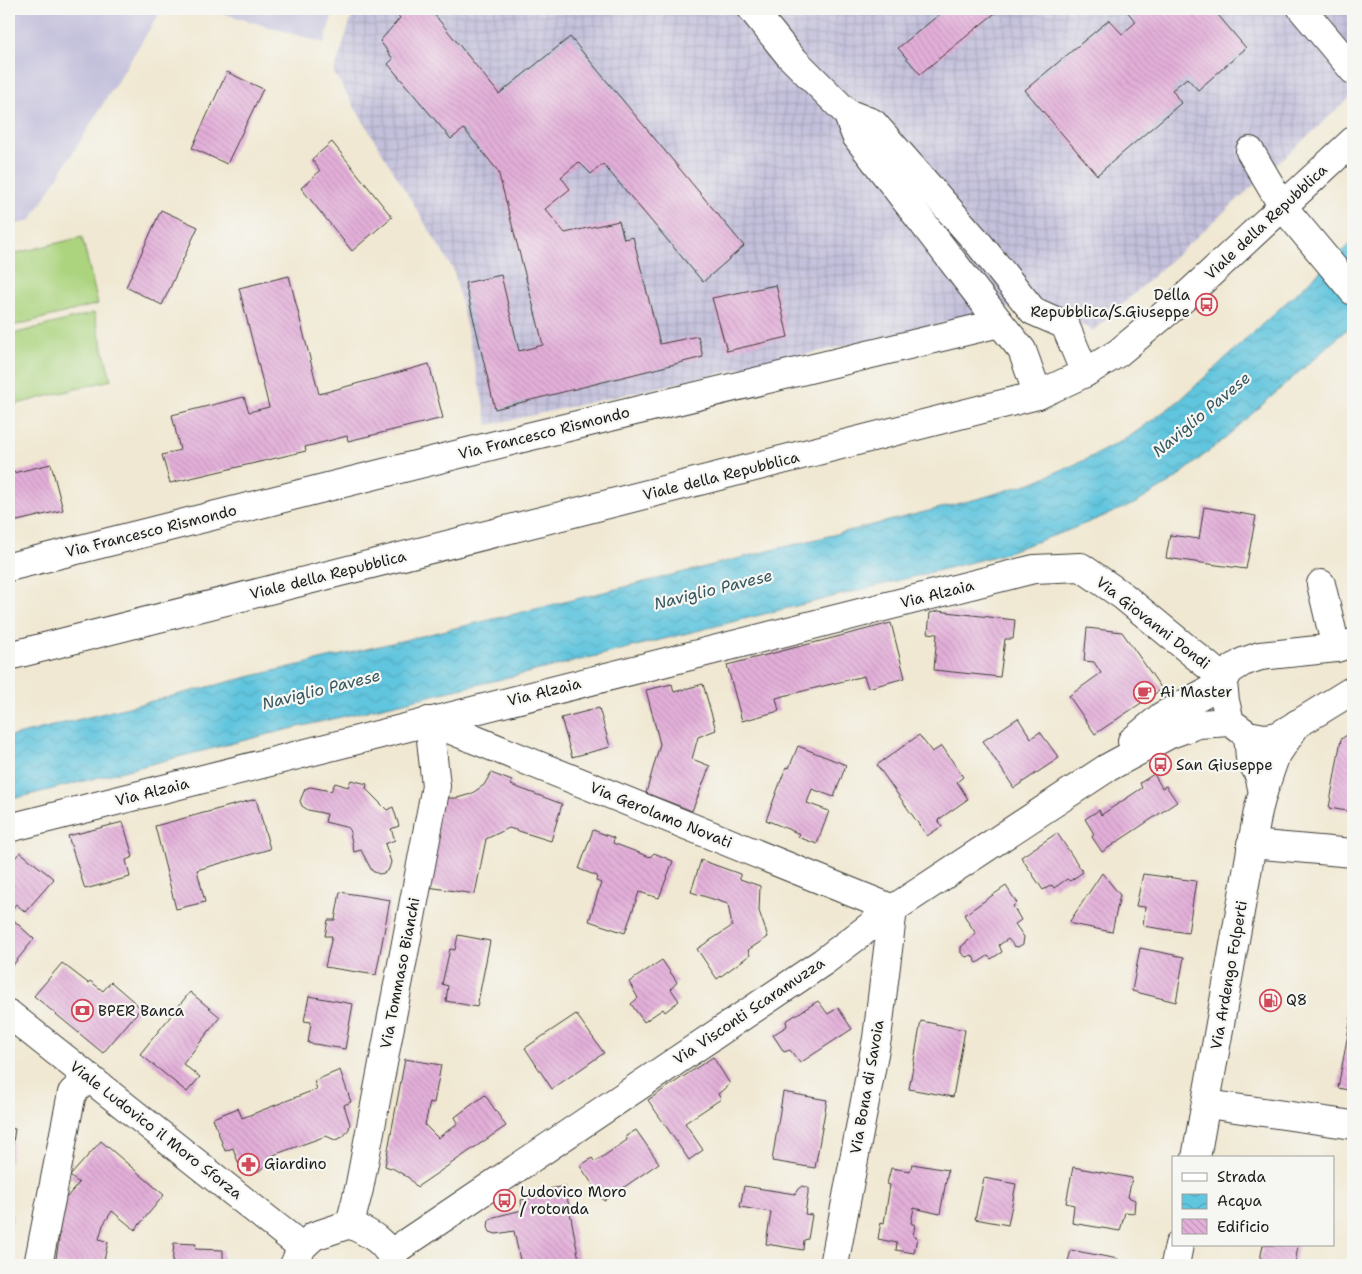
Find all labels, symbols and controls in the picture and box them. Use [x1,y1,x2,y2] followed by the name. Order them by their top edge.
[1200,159,1332,284] street label: Viale della Repubblica
[1030,285,1191,322] place label: Della Repubblica/S.Giuseppe
[1194,292,1218,316] bus stop icon: Della Repubblica/S.Giuseppe
[1148,367,1255,461] water label: Naviglio Pavese
[456,402,632,464] street label: Via Francesco Rismondo
[641,447,802,505] street label: Viale della Repubblica
[63,500,239,562] street label: Via Francesco Rismondo
[248,546,409,604] street label: Viale della Repubblica
[652,565,775,614] water label: Naviglio Pavese
[1092,572,1214,674] street label: Via Giovanni Dondi
[898,575,977,613] street label: Via Alzaia
[260,665,383,714] water label: Naviglio Pavese
[505,673,584,711] street label: Via Alzaia
[1132,680,1156,704] cafe icon: Ai Master
[1160,682,1232,702] place label: Ai Master
[1148,753,1172,777] bus stop icon: San Giuseppe
[1176,755,1273,775] place label: San Giuseppe
[113,773,192,811] street label: Via Alzaia
[587,777,735,853] street label: Via Gerolamo Novati
[376,896,424,1050] street label: Via Tommaso Bianchi
[1206,899,1252,1051] street label: Via Ardengo Folperti
[669,952,829,1069] street label: Via Visconti Scaramuzza
[1258,988,1282,1012] fuel station icon: Q8
[1286,990,1307,1010] place label: Q8
[70,999,94,1023] bank icon: BPER Banca
[98,1001,185,1021] place label: BPER Banca
[845,1018,889,1156] street label: Via Bona di Savoia
[66,1056,247,1204] street label: Viale Ludovico il Moro Sforza
[236,1152,260,1176] pharmacy icon: Giardino
[264,1154,327,1174] place label: Giardino
[1172,1156,1334,1246] legend
[1217,1167,1266,1187] text: Strada
[520,1182,626,1219] place label: Ludovico Moro / rotonda
[492,1189,516,1213] bus stop icon: Ludovico Moro / rotonda
[1217,1191,1263,1211] text: Acqua
[1217,1217,1269,1237] text: Edificio

